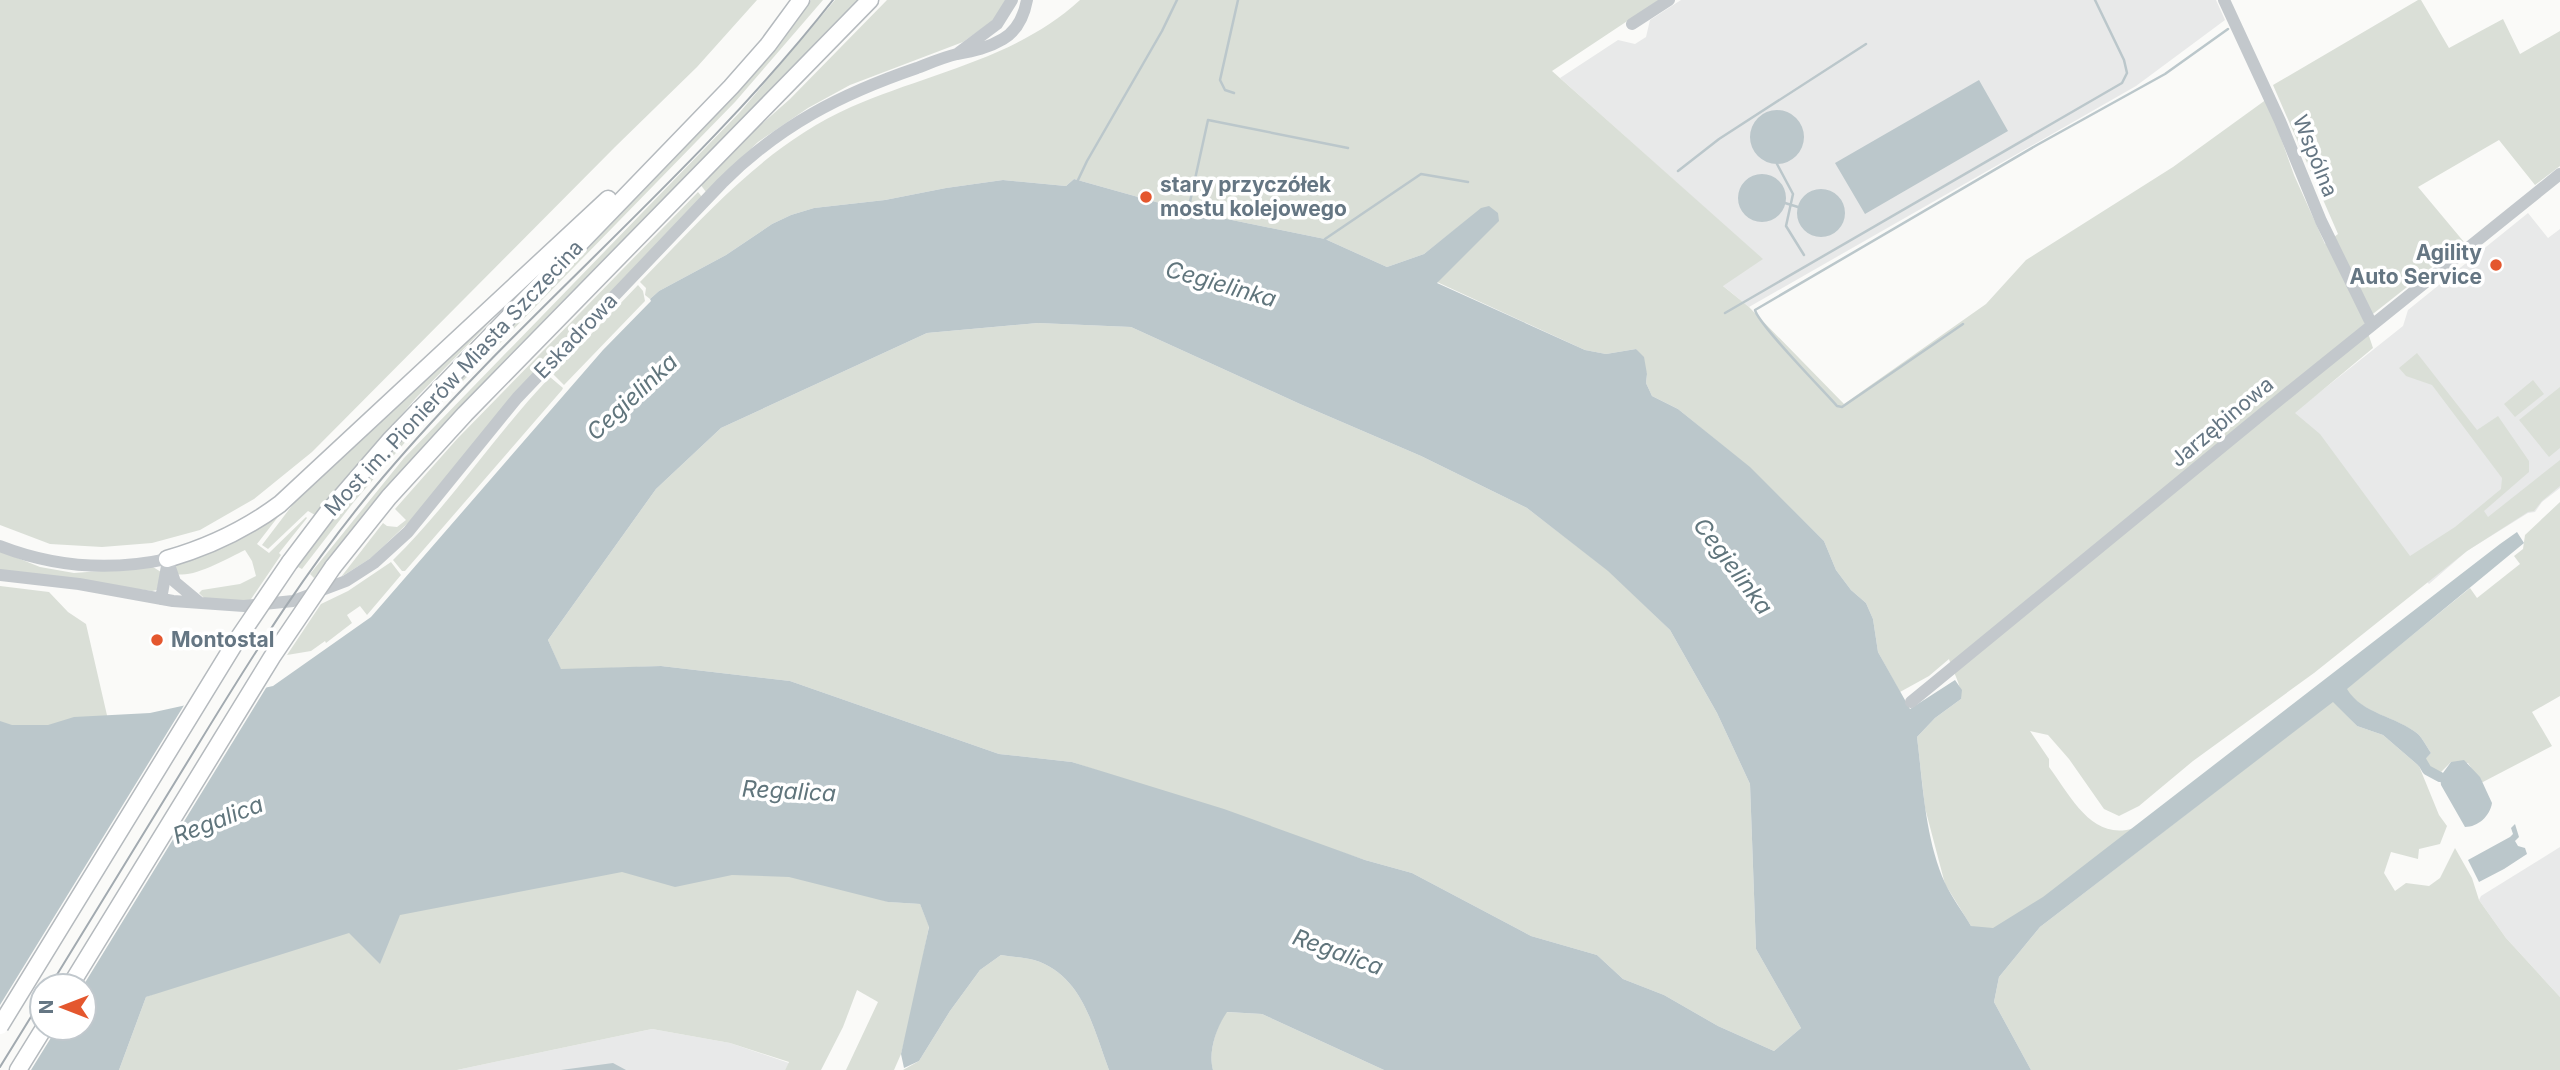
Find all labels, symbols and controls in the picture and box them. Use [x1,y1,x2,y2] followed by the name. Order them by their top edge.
[2288,111,2343,200] street label: Wspólna
[1160,172,1347,221] place label: stary przyczółek mostu kolejowego
[1138,189,1154,205] marker: stary przyczółek mostu kolejowego
[319,235,588,521] street label: Most im. Pionierów Miasta Szczecina
[2350,240,2482,289] place label: Agility Auto Service
[1162,255,1280,313] water label: Cegielinka
[2488,257,2504,273] marker: Agility Auto Service
[529,288,622,383] street label: Eskadrowa
[581,348,683,446] water label: Cegielinka
[2165,371,2278,472] street label: Jarzębinowa
[1688,512,1778,620] water label: Cegielinka
[171,627,274,652] place label: Montostal
[149,632,165,648] marker: Montostal
[741,775,837,807] water label: Regalica
[169,790,267,850] water label: Regalica
[1289,923,1387,981] water label: Regalica
[28,972,98,1042] north arrow
[35,1000,58,1014] text: N

